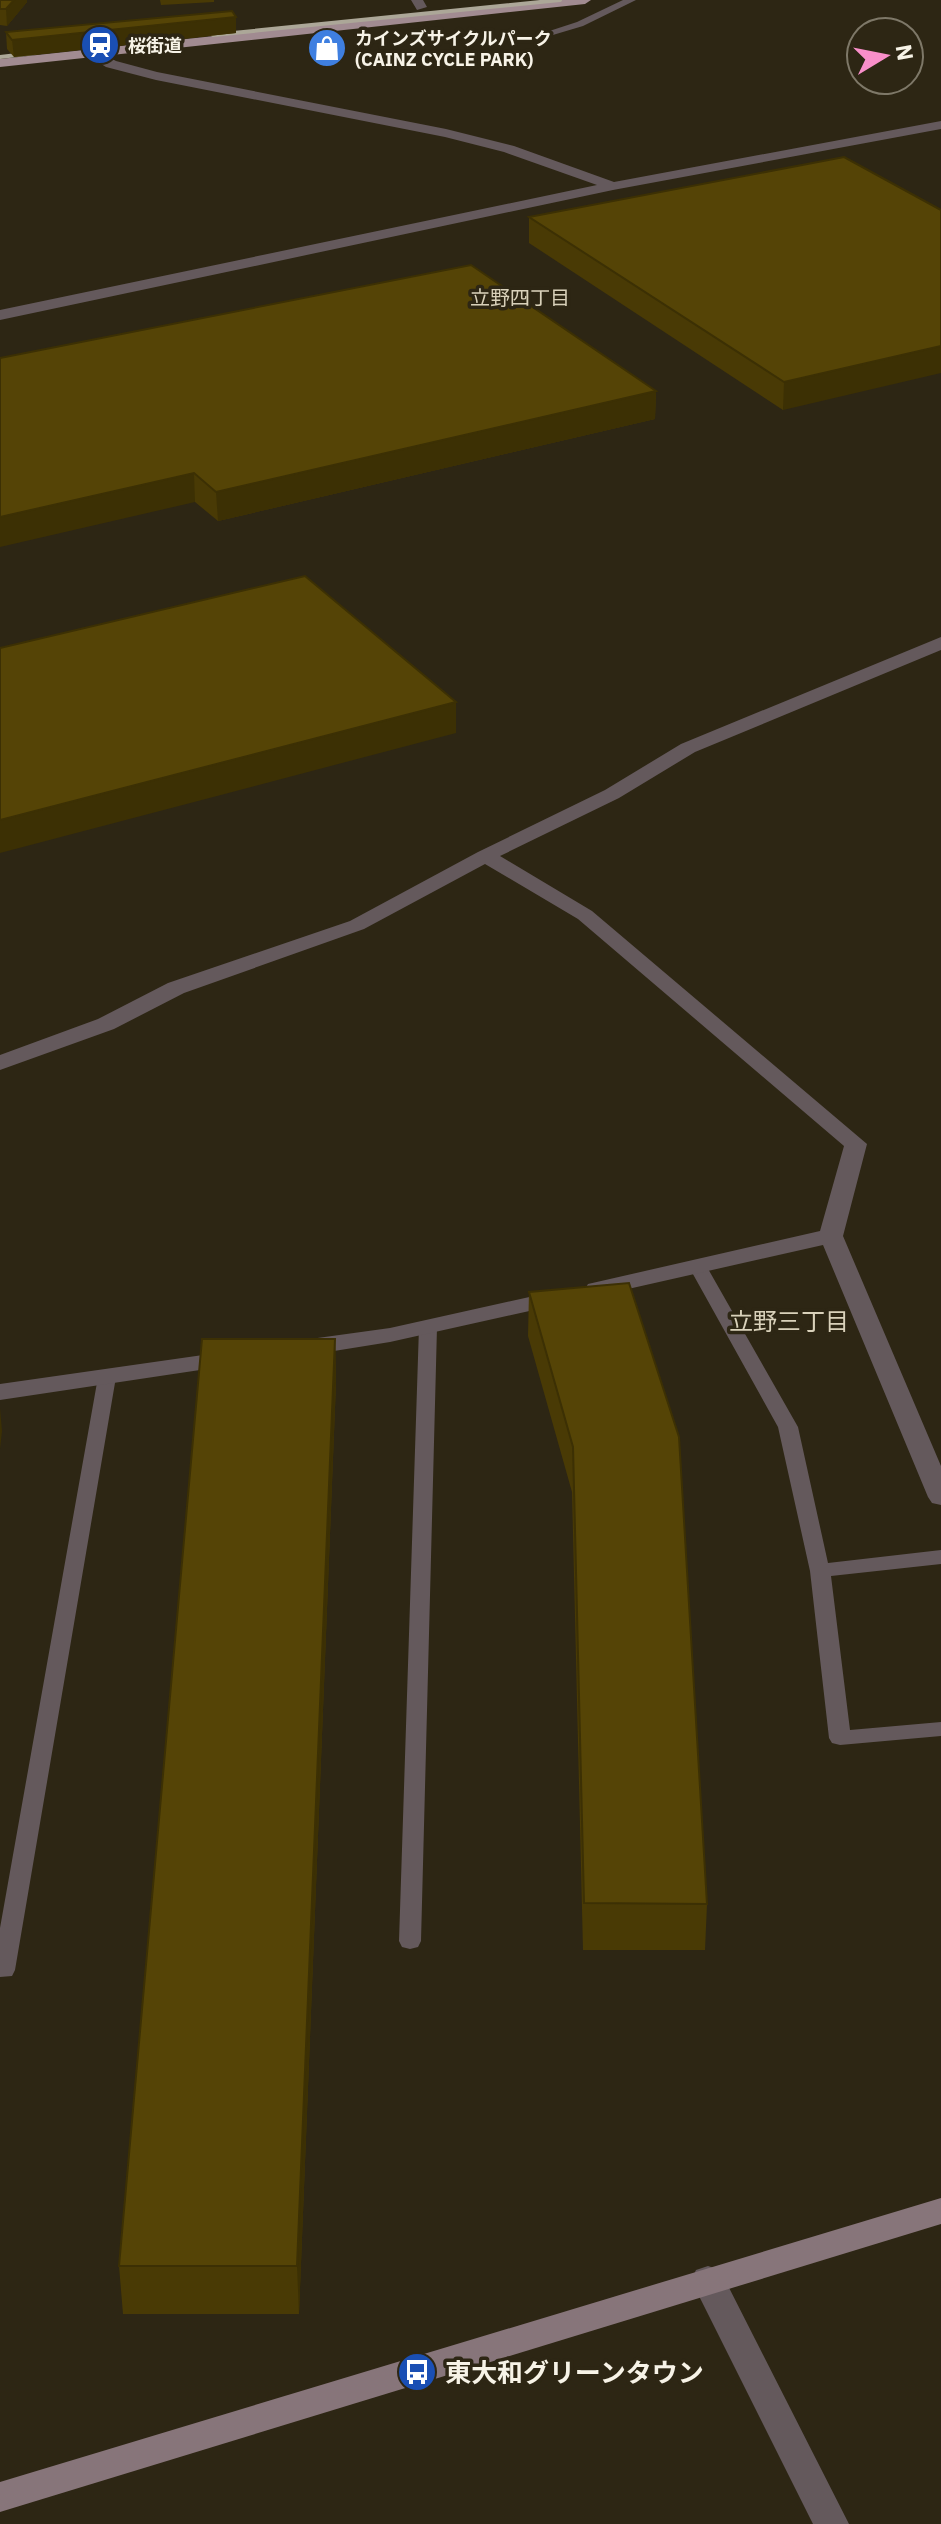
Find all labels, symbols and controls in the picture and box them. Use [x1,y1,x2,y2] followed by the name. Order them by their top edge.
[845,16,925,96] north arrow
[79,24,121,66] station icon: 桜街道
[306,27,348,69] shop icon: カインズサイクルパーク (CAINZ CYCLE PARK)
[355,27,552,71] place label: カインズサイクルパーク (CAINZ CYCLE PARK)
[128,34,182,57] place label: 桜街道
[890,42,921,63] text: N
[470,284,570,311] district label: 立野四丁目
[729,1305,849,1337] district label: 立野三丁目
[396,2351,438,2393] bus stop icon: 東大和グリーンタウン
[445,2355,704,2389] place label: 東大和グリーンタウン

